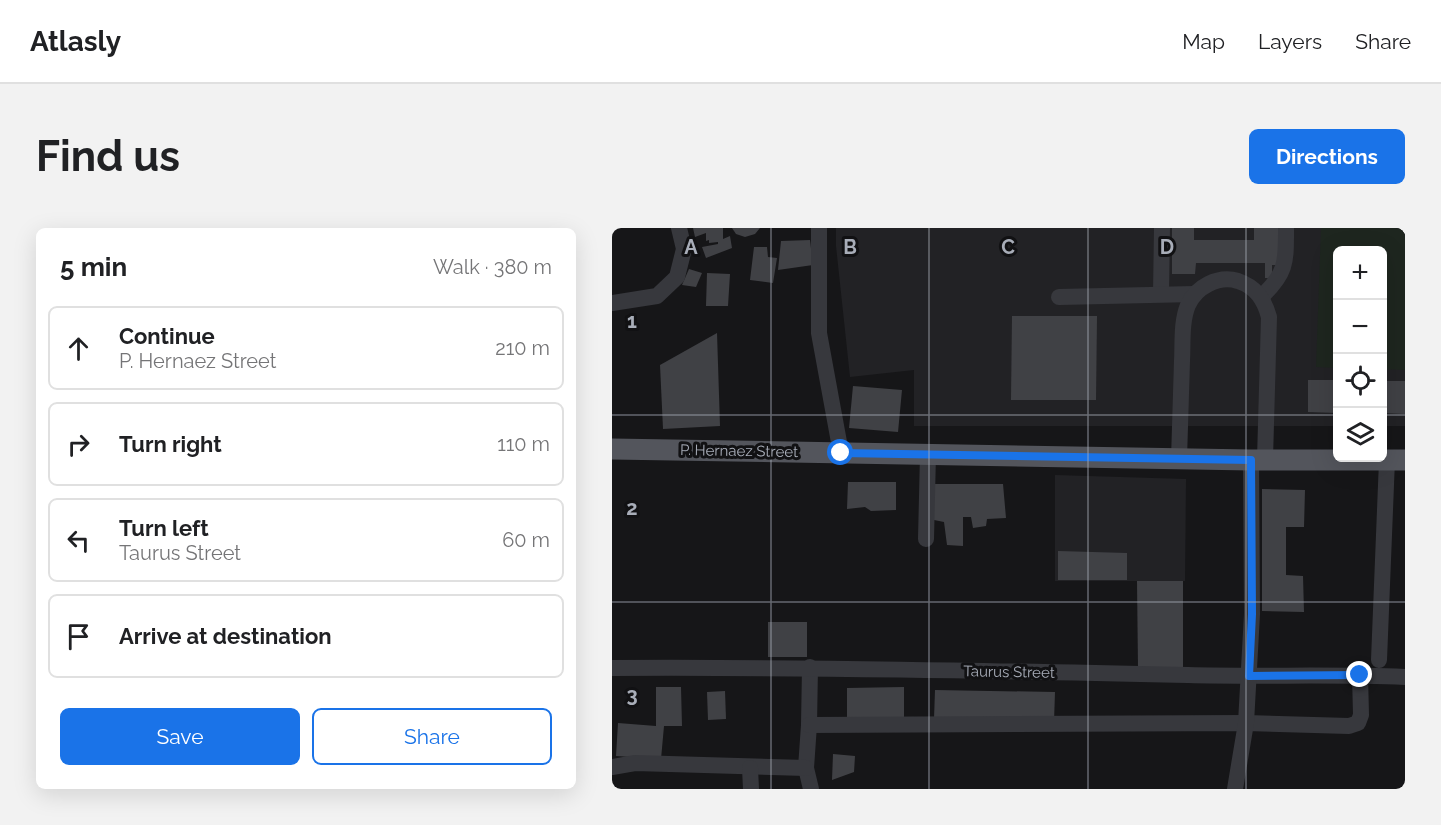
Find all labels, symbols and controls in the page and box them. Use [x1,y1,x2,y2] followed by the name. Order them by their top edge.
[30,25,121,58] text: Atlasly
[1182,29,1225,54] text: Map
[1258,29,1322,54] text: Layers
[1355,29,1411,54] text: Share
[1249,129,1405,184] button: Directions
[36,132,180,181] text: Find us
[684,235,698,259] text: A
[843,235,857,259] text: B
[1001,235,1015,259] text: C
[1160,235,1174,259] text: D
[1333,246,1387,462] map controls
[1333,246,1387,300] button: +
[60,252,127,282] text: 5 min
[433,255,552,279] text: Walk · 380 m
[1333,300,1387,354] button: −
[627,309,637,333] text: 1
[119,323,215,349] text: Continue
[62,332,95,365] icon: ahead
[495,336,550,360] text: 210 m
[119,349,276,373] text: P. Hernaez Street
[1333,354,1387,408] button: locate
[1333,408,1387,462] button: layers
[62,428,95,461] icon: right
[119,431,222,457] text: Turn right
[497,432,550,456] text: 110 m
[827,439,853,465] route start
[680,441,798,461] street label: P. Hernaez Street
[626,496,638,520] text: 2
[119,515,209,541] text: Turn left
[62,524,95,557] icon: left
[502,528,550,552] text: 60 m
[119,541,241,565] text: Taurus Street
[62,620,95,653] icon: arrive
[119,623,332,649] text: Arrive at destination
[1346,661,1372,687] route end
[963,662,1055,682] street label: Taurus Street
[626,683,638,707] text: 3
[60,708,300,765] button: Save
[312,708,552,765] button: Share

